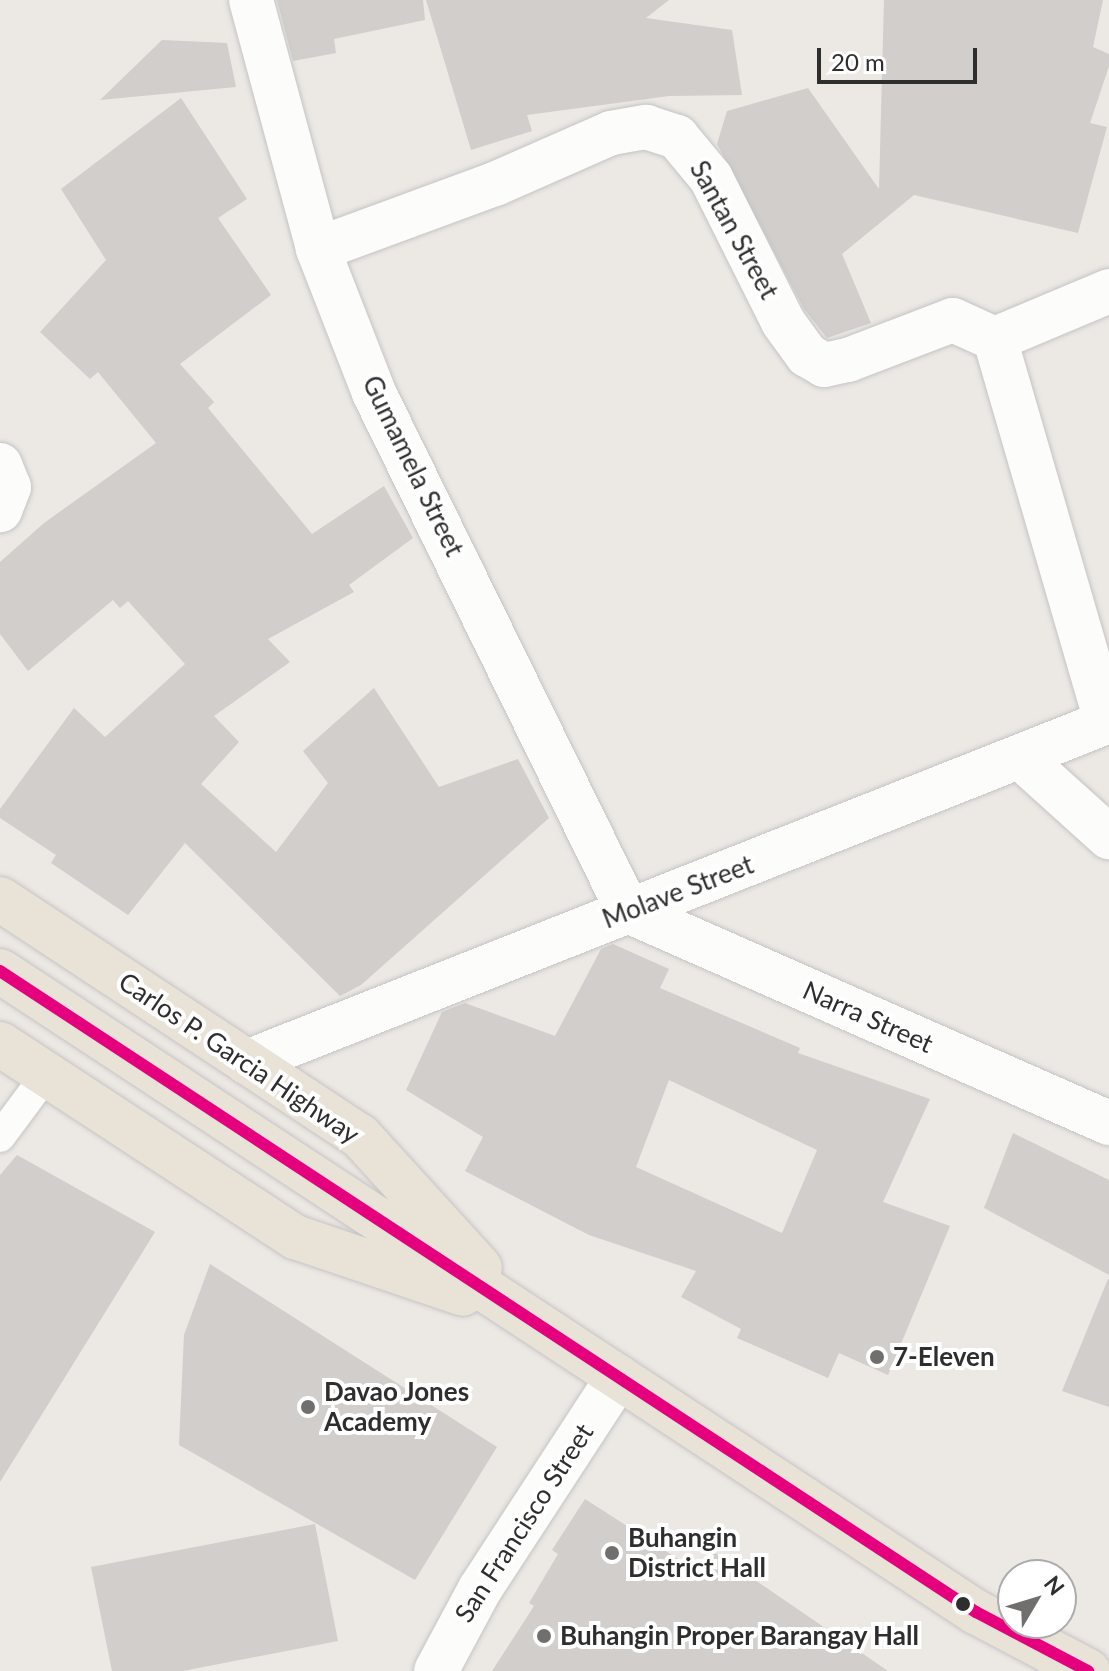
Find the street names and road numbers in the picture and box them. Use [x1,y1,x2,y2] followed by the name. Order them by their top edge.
[683,156,785,304] street label: Santan Street
[356,371,470,561] street label: Gumamela Street
[598,849,758,935] street label: Molave Street
[113,966,365,1150] street label: Carlos P. Garcia Highway
[798,974,938,1060] street label: Narra Street
[448,1418,600,1628] street label: San Francisco Street

